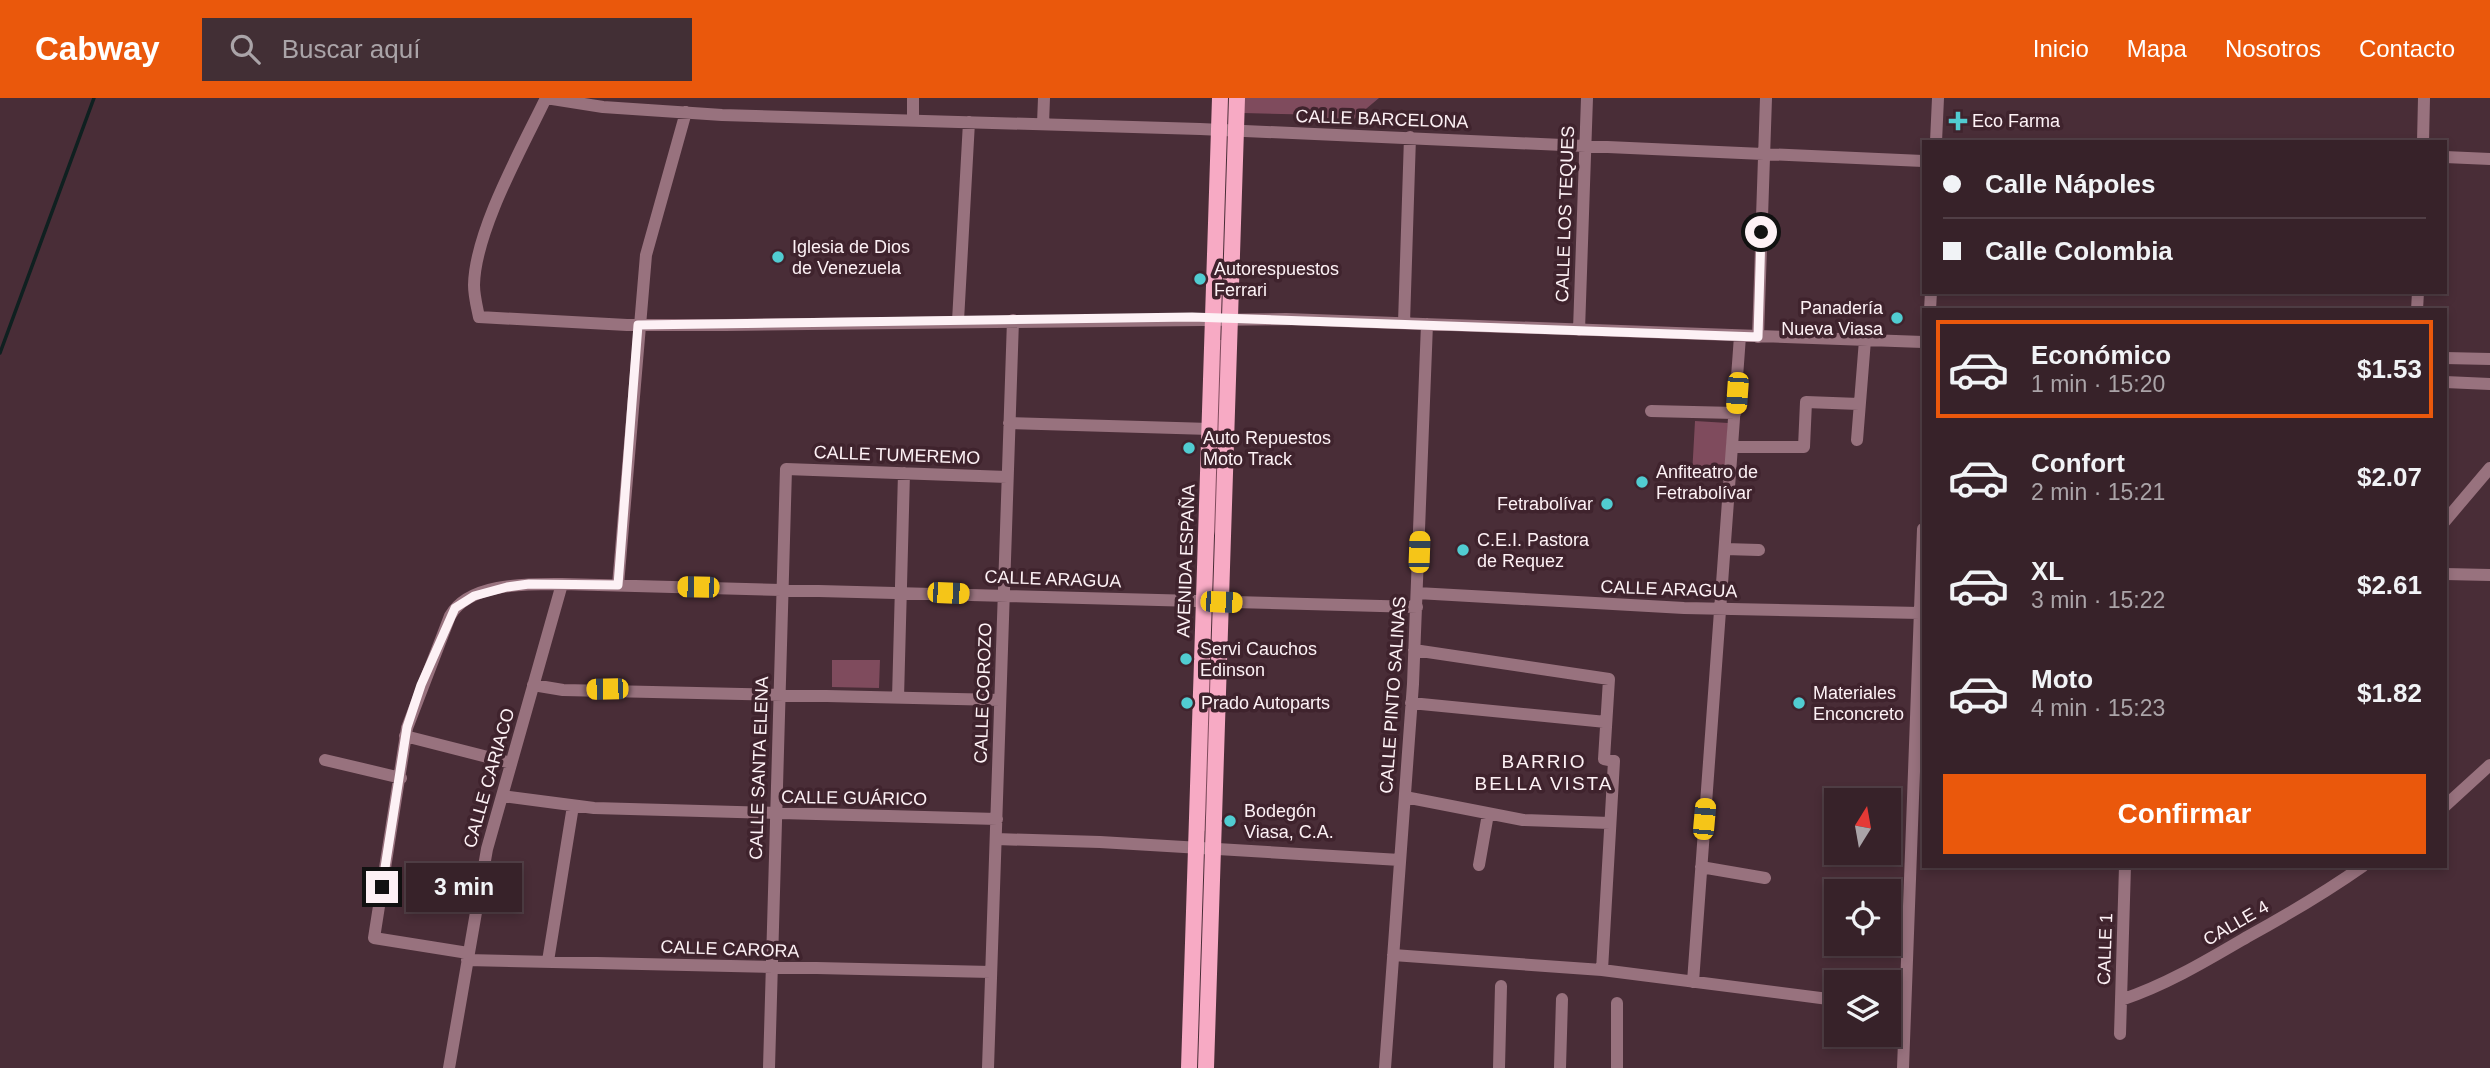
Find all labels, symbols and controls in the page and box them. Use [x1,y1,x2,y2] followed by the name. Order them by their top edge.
[202,18,692,81] search box
[35,30,160,67] text: Cabway
[226,30,264,68] icon: search
[282,34,420,64] text: Buscar aquí
[2033,35,2089,62] text: Inicio
[2127,35,2187,62] text: Mapa
[2225,35,2321,62] text: Nosotros
[2359,35,2455,62] text: Contacto
[1295,106,1469,132] street label: CALLE BARCELONA
[1972,111,2061,131] place label: Eco Farma
[1950,113,1966,129] marker: Eco Farma
[1552,125,1578,303] street label: CALLE LOS TEQUES
[1985,169,2156,199] text: Calle Nápoles
[1745,216,1777,248] route start
[1985,236,2173,266] text: Calle Colombia
[792,237,910,278] place label: Iglesia de Dios de Venezuela
[770,249,786,265] marker: Iglesia de Dios de Venezuela
[1214,259,1339,300] place label: Autorespuestos Ferrari
[1192,271,1208,287] marker: Autorespuestos Ferrari
[1781,298,1884,339] place label: Panadería Nueva Viasa
[1889,310,1905,326] marker: Panadería Nueva Viasa
[1947,338,2010,401] icon: car
[2031,340,2171,370] text: Económico
[2357,354,2422,384] text: $1.53
[1726,371,1749,415] car
[2031,371,2165,397] text: 1 min · 15:20
[1203,428,1331,469] place label: Auto Repuestos Moto Track
[1181,440,1197,456] marker: Auto Repuestos Moto Track
[813,442,981,468] street label: CALLE TUMEREMO
[1947,446,2010,509] icon: car
[2031,448,2125,478] text: Confort
[1656,462,1758,503] place label: Anfiteatro de Fetrabolívar
[2357,462,2422,492] text: $2.07
[1634,474,1650,490] marker: Anfiteatro de Fetrabolívar
[2031,479,2165,505] text: 2 min · 15:21
[1172,484,1199,638] street label: AVENIDA ESPAÑA
[1497,494,1593,514] place label: Fetrabolívar
[1599,496,1615,512] marker: Fetrabolívar
[1477,530,1590,571] place label: C.E.I. Pastora de Requez
[1408,531,1431,573] car
[1455,542,1471,558] marker: C.E.I. Pastora de Requez
[1947,554,2010,617] icon: car
[2031,556,2064,586] text: XL
[984,567,1122,591] street label: CALLE ARAGUA
[2357,570,2422,600] text: $2.61
[677,576,720,598] car
[1600,577,1738,601] street label: CALLE ARAGUA
[927,582,970,604] car
[2031,587,2165,613] text: 3 min · 15:22
[1200,591,1243,613] car
[1376,596,1410,794] street label: CALLE PINTO SALINAS
[971,622,995,764] street label: CALLE COROZO
[1200,639,1317,680] place label: Servi Cauchos Edinson
[1178,651,1194,667] marker: Servi Cauchos Edinson
[1947,662,2010,725] icon: car
[2031,664,2093,694] text: Moto
[746,676,772,860] street label: CALLE SANTA ELENA
[586,678,629,700] car
[2357,678,2422,708] text: $1.82
[1813,683,1904,724] place label: Materiales Enconcreto
[1201,693,1330,713] place label: Prado Autoparts
[1179,695,1195,711] marker: Prado Autoparts
[1791,695,1807,711] marker: Materiales Enconcreto
[2031,695,2165,721] text: 4 min · 15:23
[460,706,518,850] street label: CALLE CARIACO
[1475,751,1613,794] district label: BARRIO BELLA VISTA
[1943,774,2426,854] button: Confirmar
[781,787,927,809] street label: CALLE GUÁRICO
[1824,788,1900,864] north arrow
[1824,788,1901,1047] map controls
[1692,797,1717,841] car
[1244,801,1334,842] place label: Bodegón Viasa, C.A.
[1222,813,1238,829] marker: Bodegón Viasa, C.A.
[406,862,522,912] callout: 3 min
[366,871,398,903] route end
[434,874,494,900] text: 3 min
[1824,879,1901,956] button: locate
[2200,896,2272,950] street label: CALLE 4
[2094,913,2116,985] street label: CALLE 1
[660,937,800,961] street label: CALLE CARORA
[1824,970,1901,1047] button: layers

